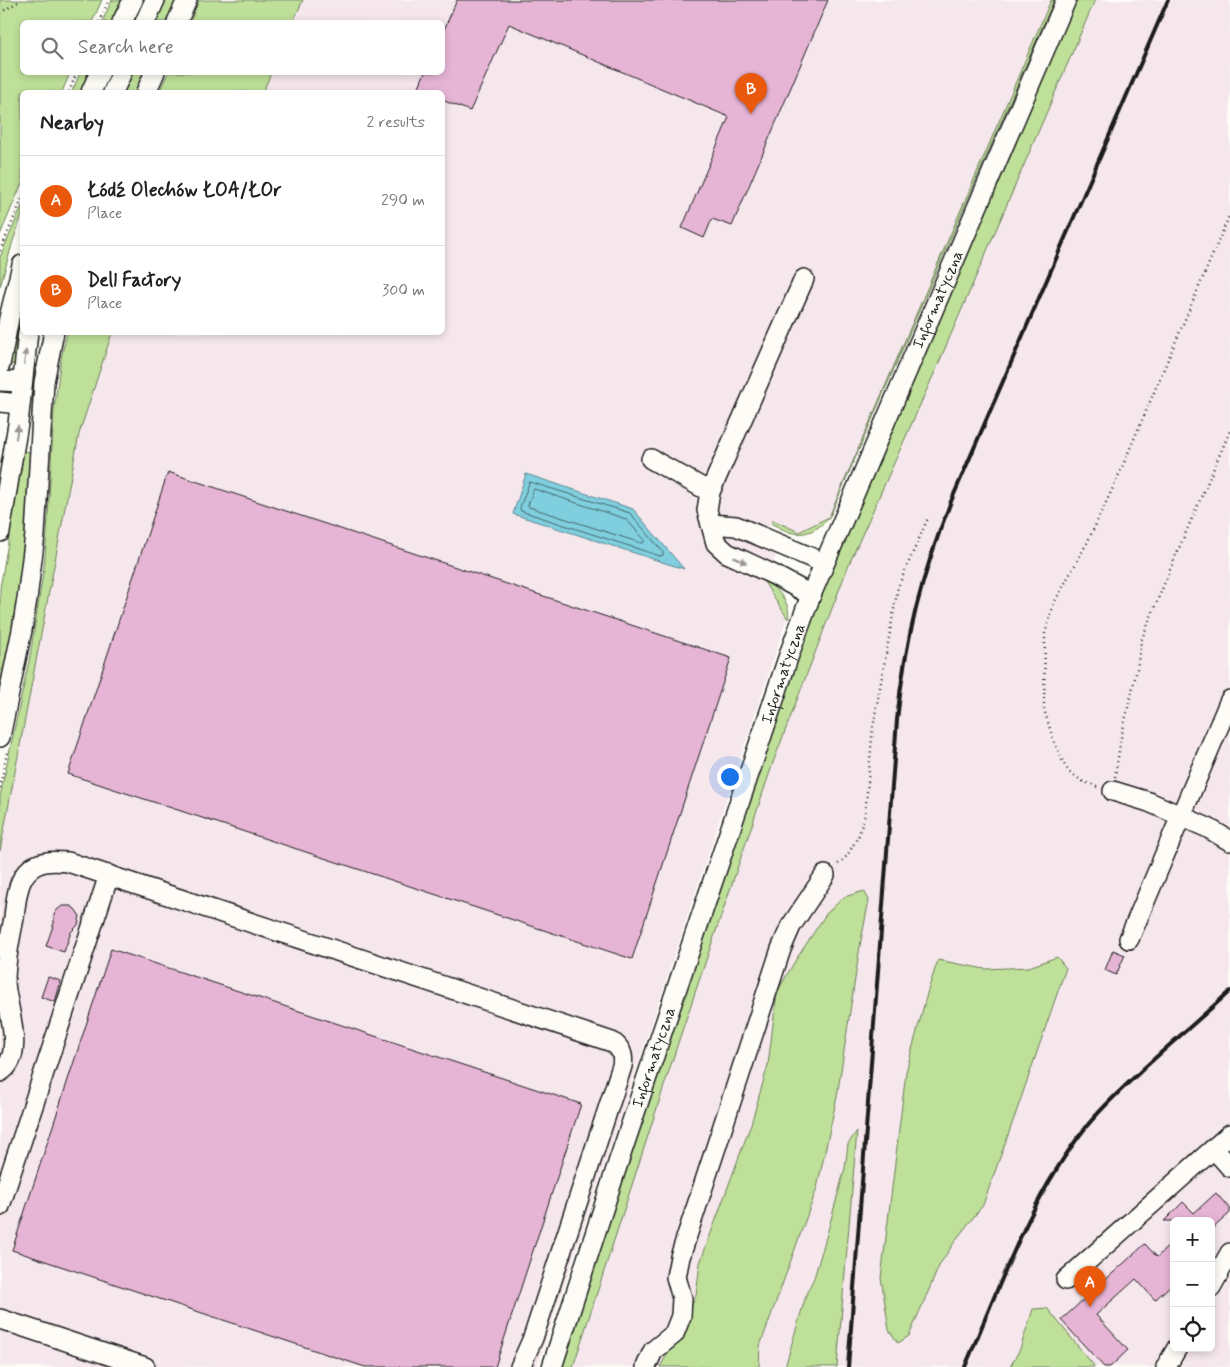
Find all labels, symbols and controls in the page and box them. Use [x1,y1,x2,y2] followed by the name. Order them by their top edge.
[20,20,445,75] search box
[38,34,66,62] icon: search
[78,35,174,60] text: Search here
[735,73,767,114] pin: B
[40,109,104,137] text: Nearby
[367,112,425,133] text: 2 results
[87,178,281,203] text: Łódź Olechów ŁOA/ŁOr
[51,190,61,211] text: A
[381,190,425,211] text: 290 m
[87,203,122,224] text: Place
[907,247,968,352] street label: Informatyczna
[87,268,181,293] text: Dell Factory
[51,280,61,301] text: B
[382,280,425,301] text: 300 m
[87,293,122,314] text: Place
[21,349,29,365] one-way arrow
[13,424,21,440] one-way arrow
[733,556,747,564] one-way arrow
[756,620,810,726] street label: Informatyczna
[717,764,743,790] your location
[627,1004,680,1110] street label: Informatyczna
[1170,1217,1215,1352] map controls
[1170,1217,1215,1262] button: +
[1170,1262,1215,1307] button: −
[1074,1266,1106,1307] pin: A
[1170,1307,1215,1352] button: locate

